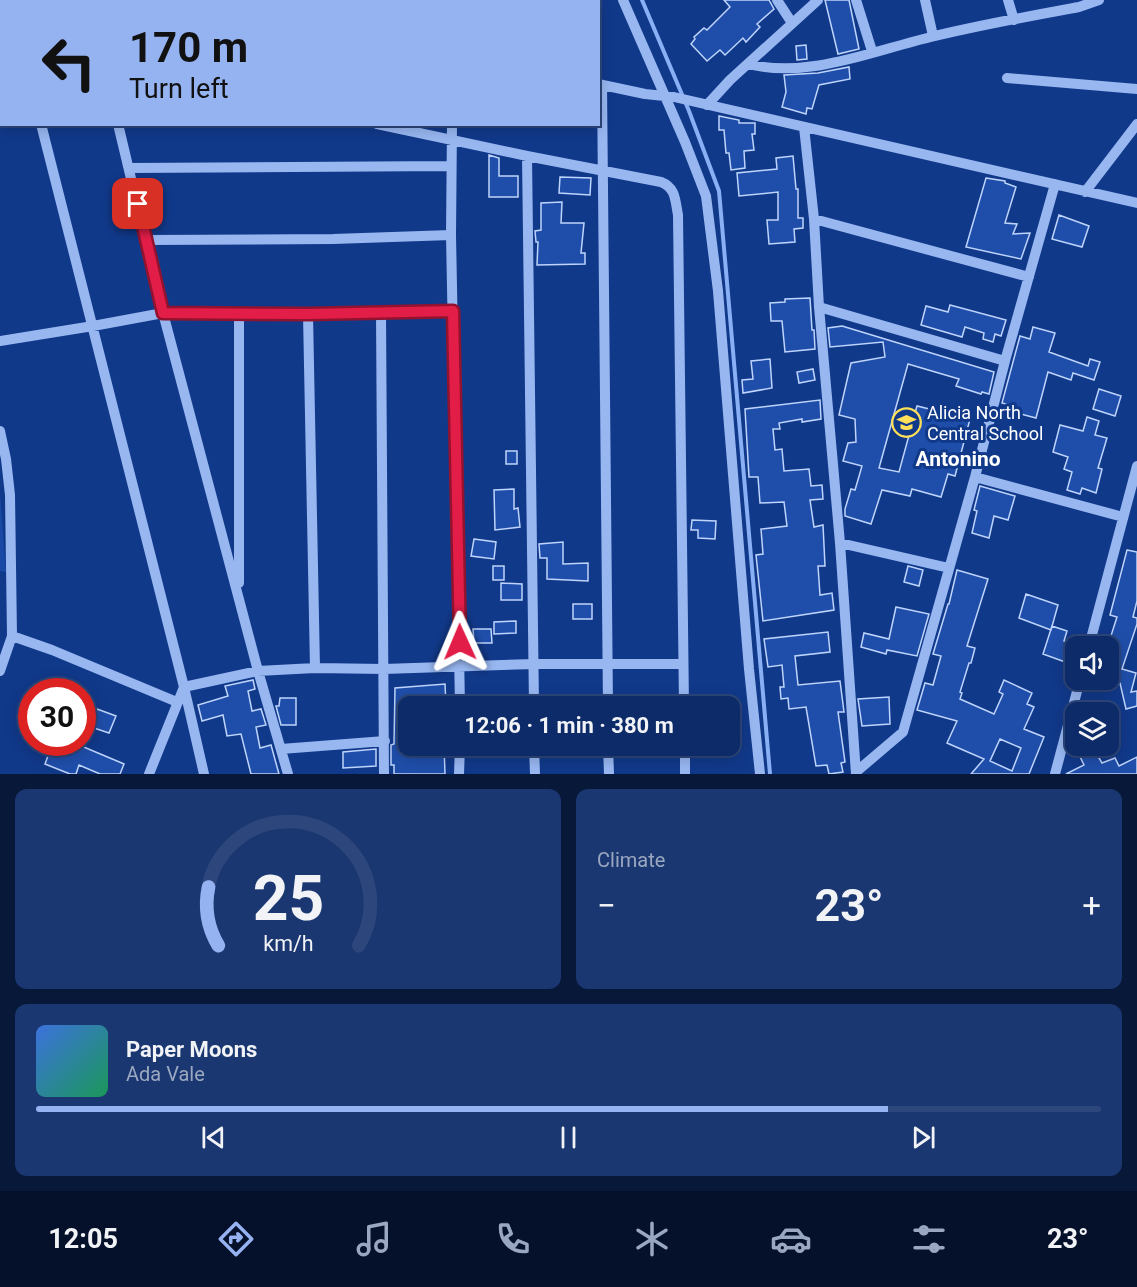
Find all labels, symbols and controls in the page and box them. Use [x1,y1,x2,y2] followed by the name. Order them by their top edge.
[129,23,248,72] text: 170 m
[30,24,108,102] icon: left
[129,73,229,105] text: Turn left
[112,178,163,229] pin
[121,187,154,220] icon: arrive
[927,402,1043,444] place label: Alicia North Central School
[890,407,922,439] school or university icon: Alicia North Central School
[915,447,1001,471] district label: Antonino
[428,610,492,674] position arrow
[1065,636,1119,756] map controls
[1065,636,1119,690] button: sound
[18,678,96,756] speed limit sign: 30
[1065,702,1119,756] button: layers
[464,713,674,738] text: 12:06 · 1 min · 380 m
[597,848,665,872] text: Climate
[252,862,324,935] text: 25
[814,879,884,932] text: 23°
[597,886,616,925] text: −
[1082,886,1101,925] text: +
[263,931,313,956] text: km/h
[126,1037,257,1062] text: Paper Moons
[126,1062,205,1086] text: Ada Vale
[197,1121,230,1154] icon: previous
[552,1121,585,1154] icon: pause
[907,1121,940,1154] icon: next
[215,1218,257,1260] icon: directions
[353,1218,395,1260] icon: music
[492,1218,534,1260] icon: phone
[631,1218,673,1260] icon: climate
[770,1218,812,1260] icon: car
[908,1218,950,1260] icon: filters
[48,1223,118,1255] text: 12:05
[1047,1223,1089,1255] text: 23°

